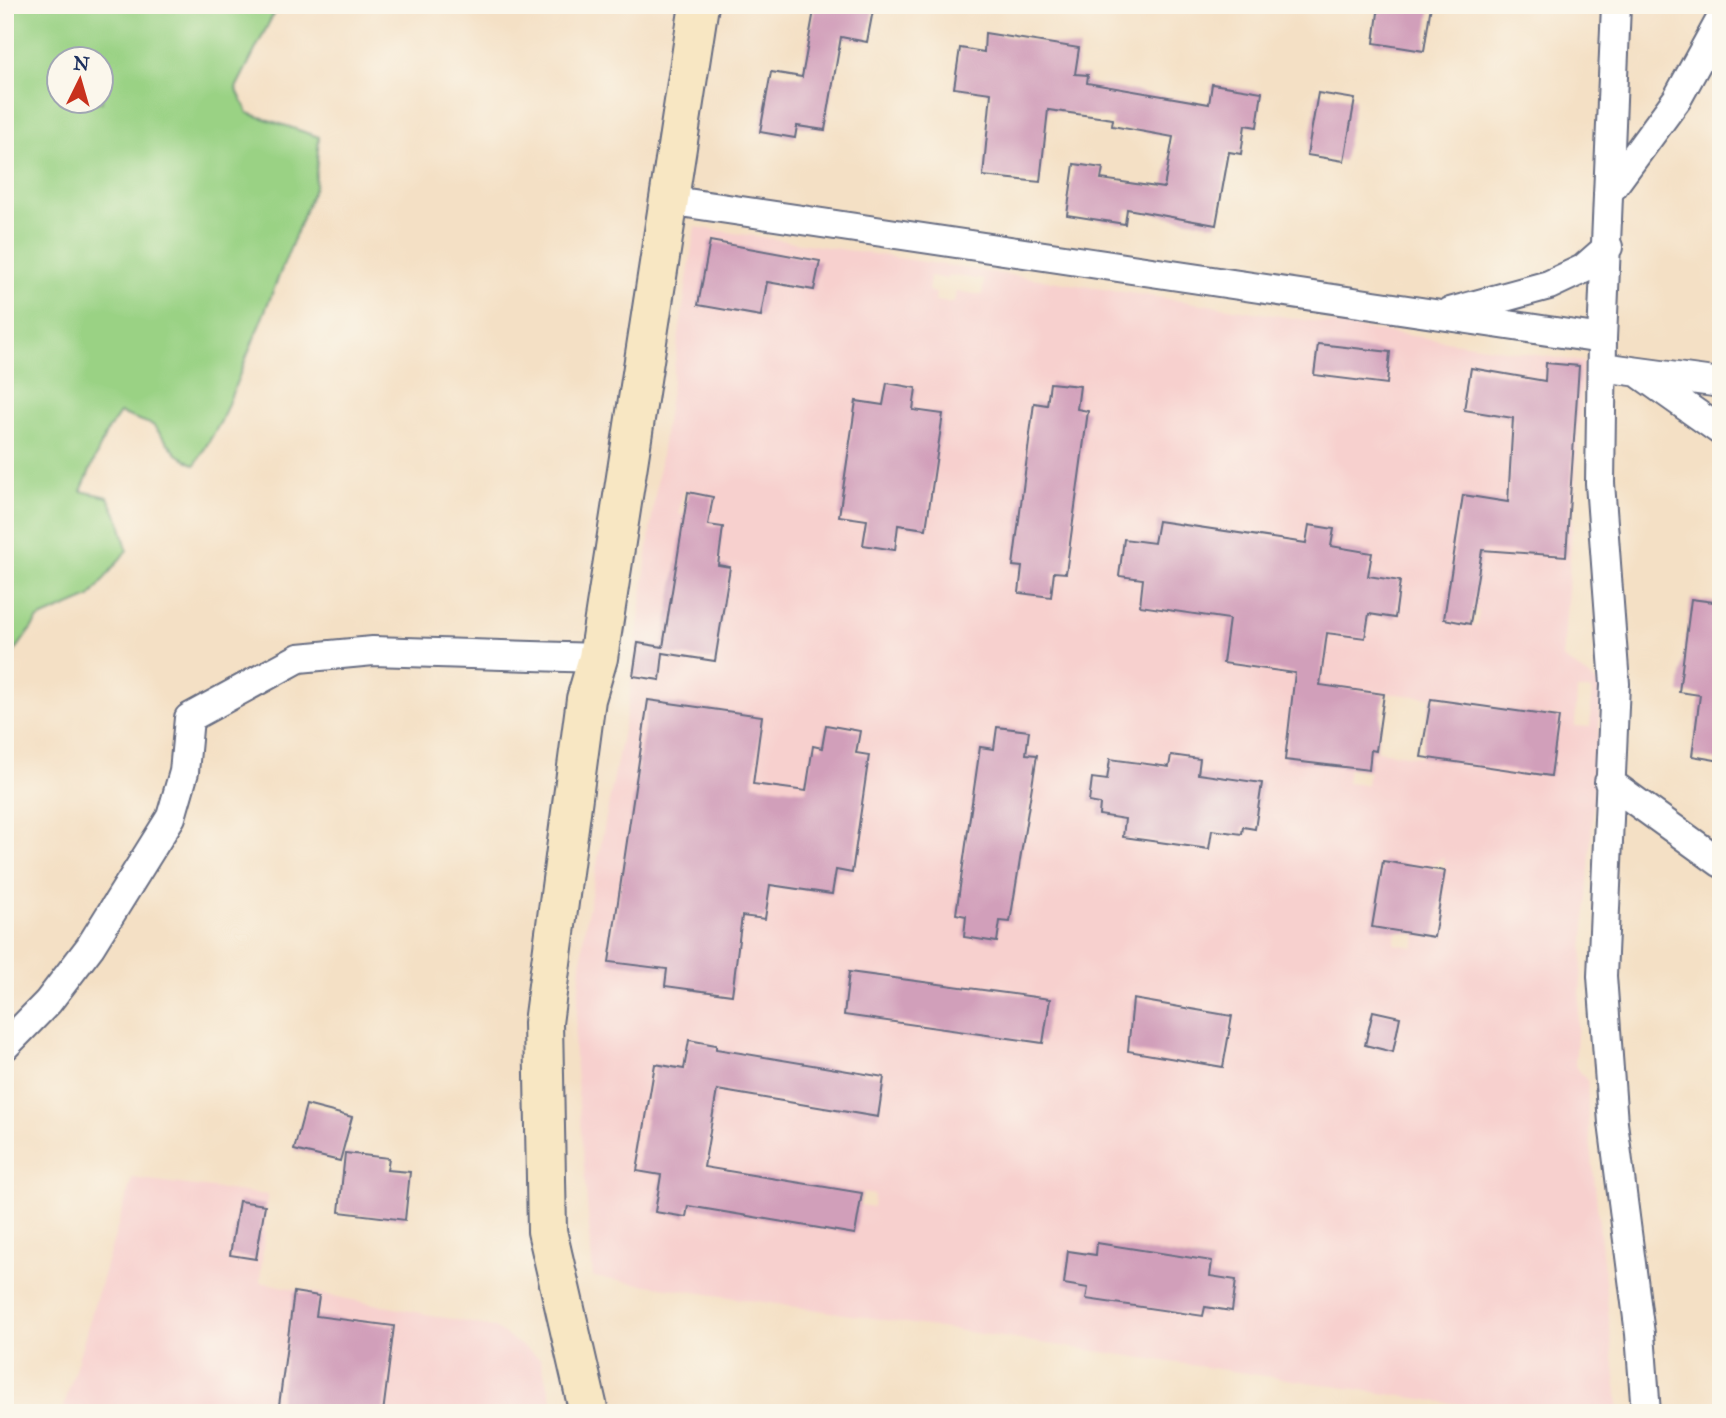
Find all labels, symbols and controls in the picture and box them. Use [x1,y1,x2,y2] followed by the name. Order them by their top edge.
[46,46,116,116] north arrow
[72,51,90,76] text: N

